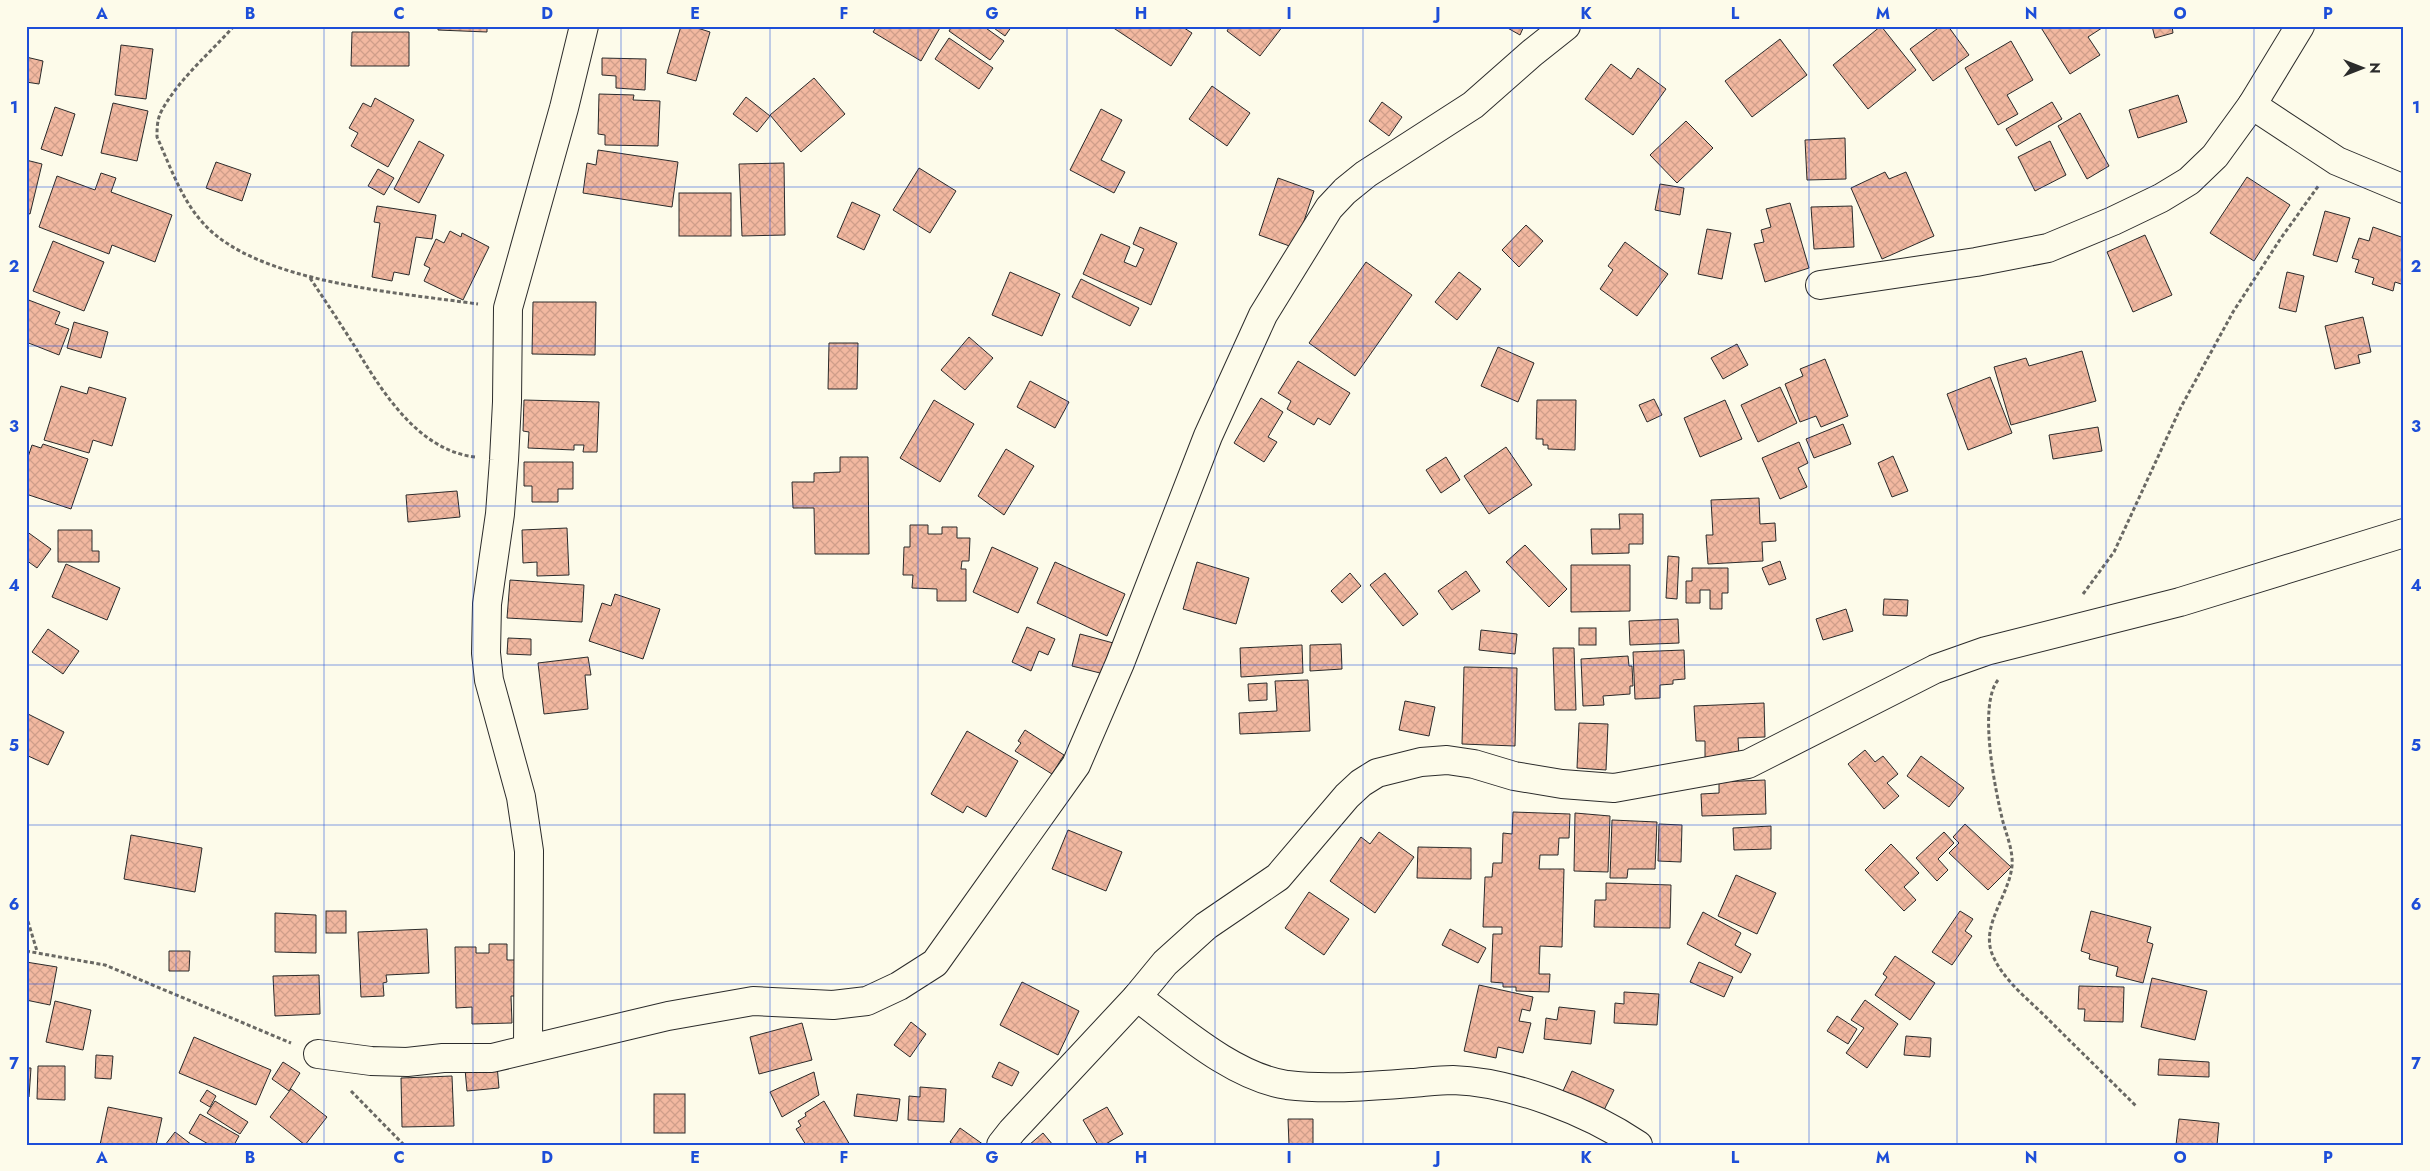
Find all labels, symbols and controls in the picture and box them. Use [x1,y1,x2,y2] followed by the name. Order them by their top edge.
[95,2,108,25] text: A
[245,2,255,25] text: B
[393,2,405,25] text: C
[541,2,553,25] text: D
[690,2,700,25] text: E
[840,2,848,25] text: F
[985,2,999,25] text: G
[1135,2,1147,25] text: H
[1286,2,1292,25] text: I
[1432,2,1441,25] text: J
[1580,2,1592,25] text: K
[1731,2,1740,25] text: L
[1876,2,1890,25] text: M
[2025,2,2037,25] text: N
[2173,2,2187,25] text: O
[2323,2,2333,25] text: P
[2338,42,2388,92] north arrow
[2365,62,2385,74] text: N
[10,96,18,119] text: 1
[2412,96,2420,119] text: 1
[9,255,19,278] text: 2
[2411,255,2421,278] text: 2
[9,415,19,438] text: 3
[2411,415,2421,438] text: 3
[8,574,20,597] text: 4
[2410,574,2422,597] text: 4
[9,734,19,757] text: 5
[2411,734,2421,757] text: 5
[9,893,19,916] text: 6
[2411,893,2421,916] text: 6
[9,1052,19,1075] text: 7
[2411,1052,2421,1075] text: 7
[95,1146,108,1169] text: A
[245,1146,255,1169] text: B
[393,1146,405,1169] text: C
[541,1146,553,1169] text: D
[690,1146,700,1169] text: E
[840,1146,848,1169] text: F
[985,1146,999,1169] text: G
[1135,1146,1147,1169] text: H
[1286,1146,1292,1169] text: I
[1432,1146,1441,1169] text: J
[1580,1146,1592,1169] text: K
[1731,1146,1740,1169] text: L
[1876,1146,1890,1169] text: M
[2025,1146,2037,1169] text: N
[2173,1146,2187,1169] text: O
[2323,1146,2333,1169] text: P

